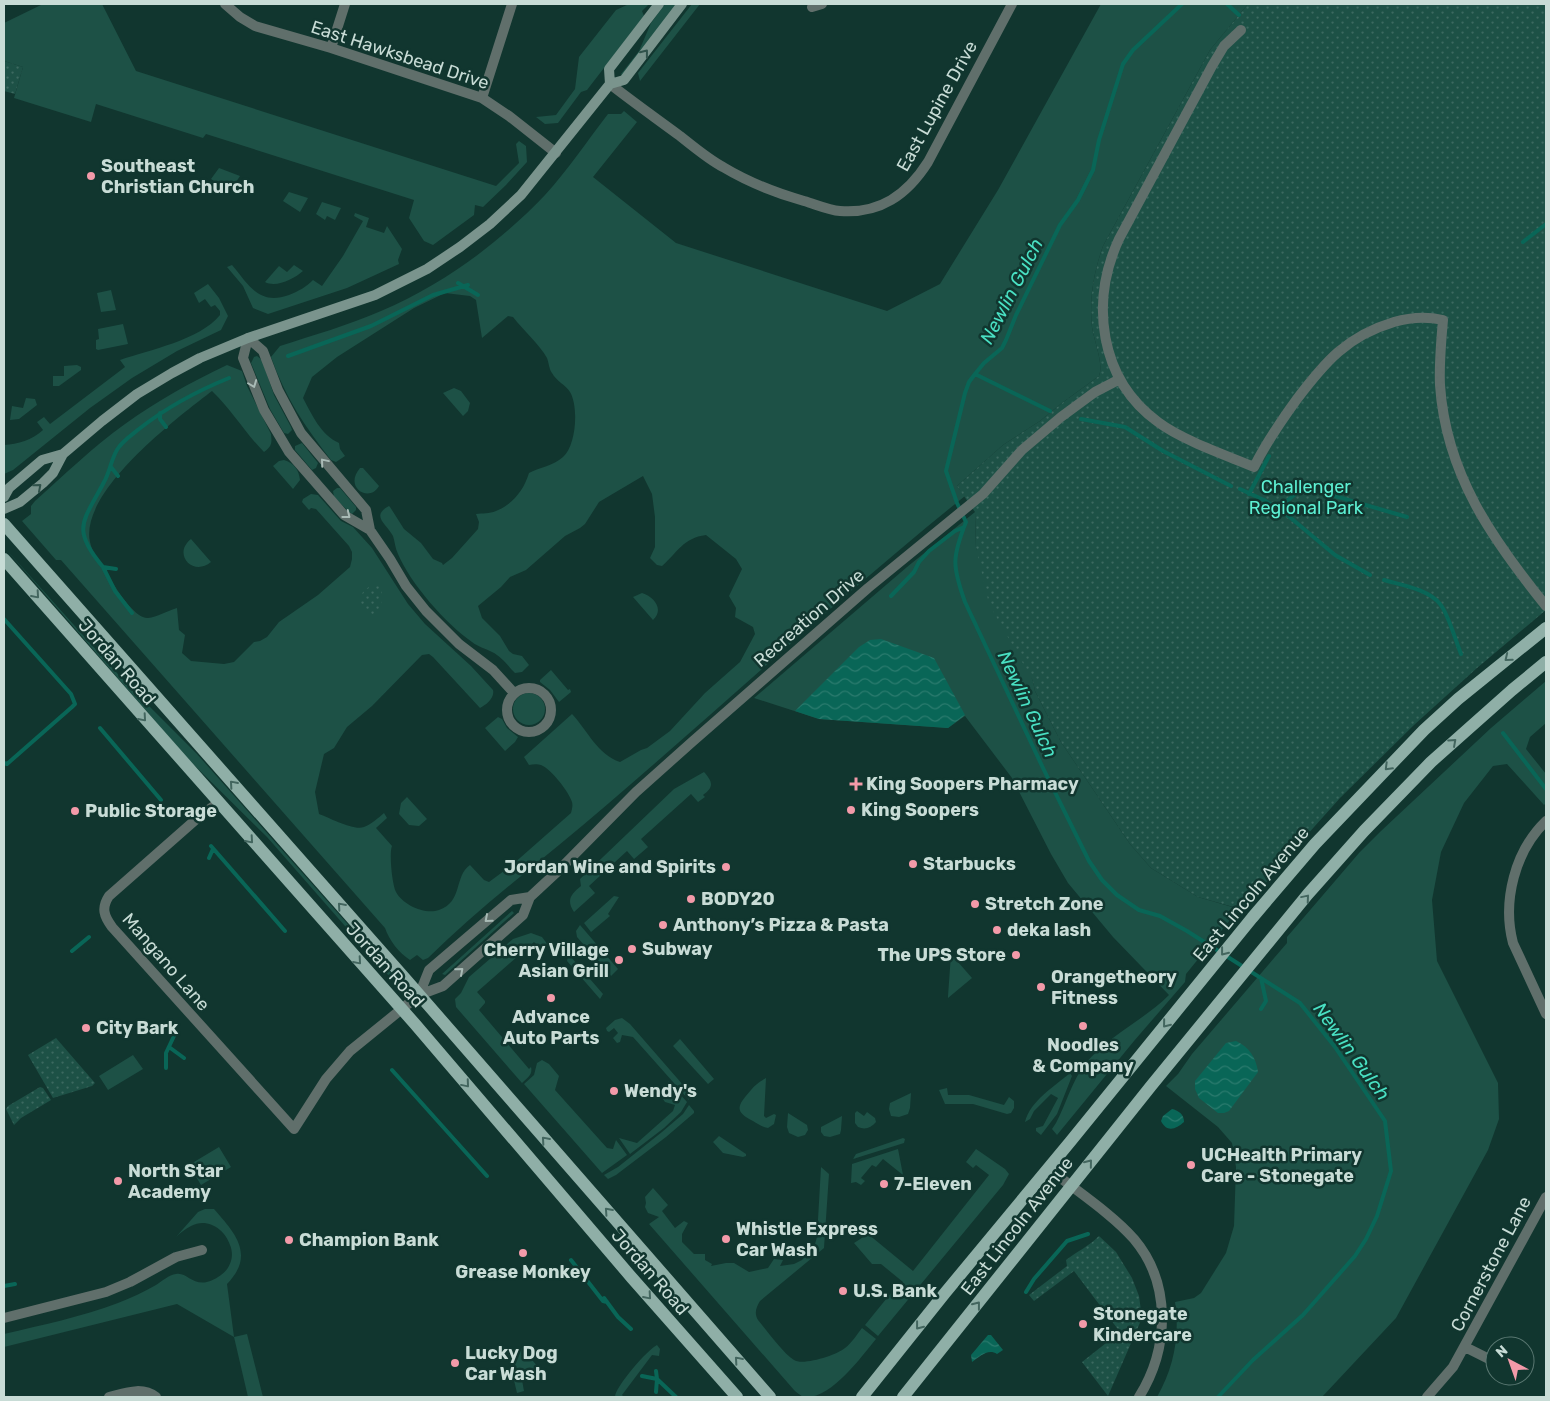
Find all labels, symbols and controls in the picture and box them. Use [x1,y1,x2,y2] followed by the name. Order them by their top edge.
[308,16,492,94] street label: East Hawksbead Drive
[892,37,982,175] street label: East Lupine Drive
[639,49,648,58] one-way arrow
[101,155,254,198] place label: Southeast Christian Church
[85,170,97,182] marker: Southeast Christian Church
[975,235,1048,348] water label: Newlin Gulch
[247,380,257,388] one-way arrow
[322,459,330,468] one-way arrow
[1249,476,1364,519] park label: Challenger Regional Park
[32,484,41,492] one-way arrow
[341,510,350,518] one-way arrow
[749,564,869,672] street label: Recreation Drive
[30,590,39,599] one-way arrow
[74,614,160,710] street label: Jordan Road
[993,647,1062,761] water label: Newlin Gulch
[1505,653,1514,662] one-way arrow
[137,712,146,721] one-way arrow
[1448,739,1457,748] one-way arrow
[1385,761,1394,770] one-way arrow
[866,773,1079,795] place label: King Soopers Pharmacy
[850,778,862,790] marker: King Soopers Pharmacy
[230,780,239,789] one-way arrow
[861,799,979,821] place label: King Soopers
[85,800,217,822] place label: Public Storage
[845,804,857,816] marker: King Soopers
[69,805,81,817] marker: Public Storage
[1188,822,1314,966] street label: East Lincoln Avenue
[245,834,254,843] one-way arrow
[923,853,1016,875] place label: Starbucks
[504,856,716,878] place label: Jordan Wine and Spirits
[907,858,919,870] marker: Starbucks
[720,861,732,873] marker: Jordan Wine and Spirits
[701,888,775,910] place label: BODY20
[685,893,697,905] marker: BODY20
[985,893,1104,915] place label: Stretch Zone
[1300,895,1308,904] one-way arrow
[969,898,981,910] marker: Stretch Zone
[338,902,347,911] one-way arrow
[118,909,214,1015] street label: Mangano Lane
[485,913,494,922] one-way arrow
[673,914,889,936] place label: Anthony’s Pizza & Pasta
[341,918,429,1012] street label: Jordan Road
[657,919,669,931] marker: Anthony’s Pizza & Pasta
[1007,919,1091,941] place label: deka lash
[991,924,1003,936] marker: deka lash
[642,938,713,960] place label: Subway
[484,939,609,982] place label: Cherry Village Asian Grill
[626,943,638,955] marker: Subway
[878,944,1006,966] place label: The UPS Store
[1222,946,1230,955] one-way arrow
[1010,949,1022,961] marker: The UPS Store
[613,954,625,966] marker: Cherry Village Asian Grill
[352,956,361,965] one-way arrow
[1051,966,1177,1009] place label: Orangetheory Fitness
[455,967,464,976] one-way arrow
[1035,981,1047,993] marker: Orangetheory Fitness
[545,992,557,1004] marker: Advance Auto Parts
[1308,998,1395,1105] water label: Newlin Gulch
[503,1006,599,1049] place label: Advance Auto Parts
[96,1017,179,1039] place label: City Bark
[1163,1018,1172,1027] one-way arrow
[1077,1020,1089,1032] marker: Noodles & Company
[80,1022,92,1034] marker: City Bark
[1032,1034,1134,1077] place label: Noodles & Company
[460,1078,469,1087] one-way arrow
[624,1080,697,1102] place label: Wendy's
[608,1085,620,1097] marker: Wendy's
[542,1137,551,1146] one-way arrow
[1201,1144,1362,1187] place label: UCHealth Primary Care - Stonegate
[956,1152,1078,1300] street label: East Lincoln Avenue
[1185,1159,1197,1171] marker: UCHealth Primary Care - Stonegate
[128,1160,223,1203] place label: North Star Academy
[1083,1160,1092,1169] one-way arrow
[894,1173,972,1195] place label: 7-Eleven
[112,1175,124,1187] marker: North Star Academy
[878,1178,890,1190] marker: 7-Eleven
[1446,1193,1536,1335] street label: Cornerstone Lane
[605,1208,614,1217] one-way arrow
[736,1218,878,1261] place label: Whistle Express Car Wash
[607,1224,693,1320] street label: Jordan Road
[299,1229,439,1251] place label: Champion Bank
[720,1233,732,1245] marker: Whistle Express Car Wash
[283,1234,295,1246] marker: Champion Bank
[517,1247,529,1259] marker: Grease Monkey
[455,1261,591,1283] place label: Grease Monkey
[853,1280,938,1302] place label: U.S. Bank
[837,1285,849,1297] marker: U.S. Bank
[642,1290,651,1299] one-way arrow
[972,1301,981,1310] one-way arrow
[1093,1303,1192,1346] place label: Stonegate Kindercare
[1077,1318,1089,1330] marker: Stonegate Kindercare
[916,1320,925,1330] one-way arrow
[1485,1336,1535,1386] north arrow
[465,1342,558,1385] place label: Lucky Dog Car Wash
[1492,1342,1511,1361] text: N
[449,1357,461,1369] marker: Lucky Dog Car Wash
[735,1357,744,1366] one-way arrow

